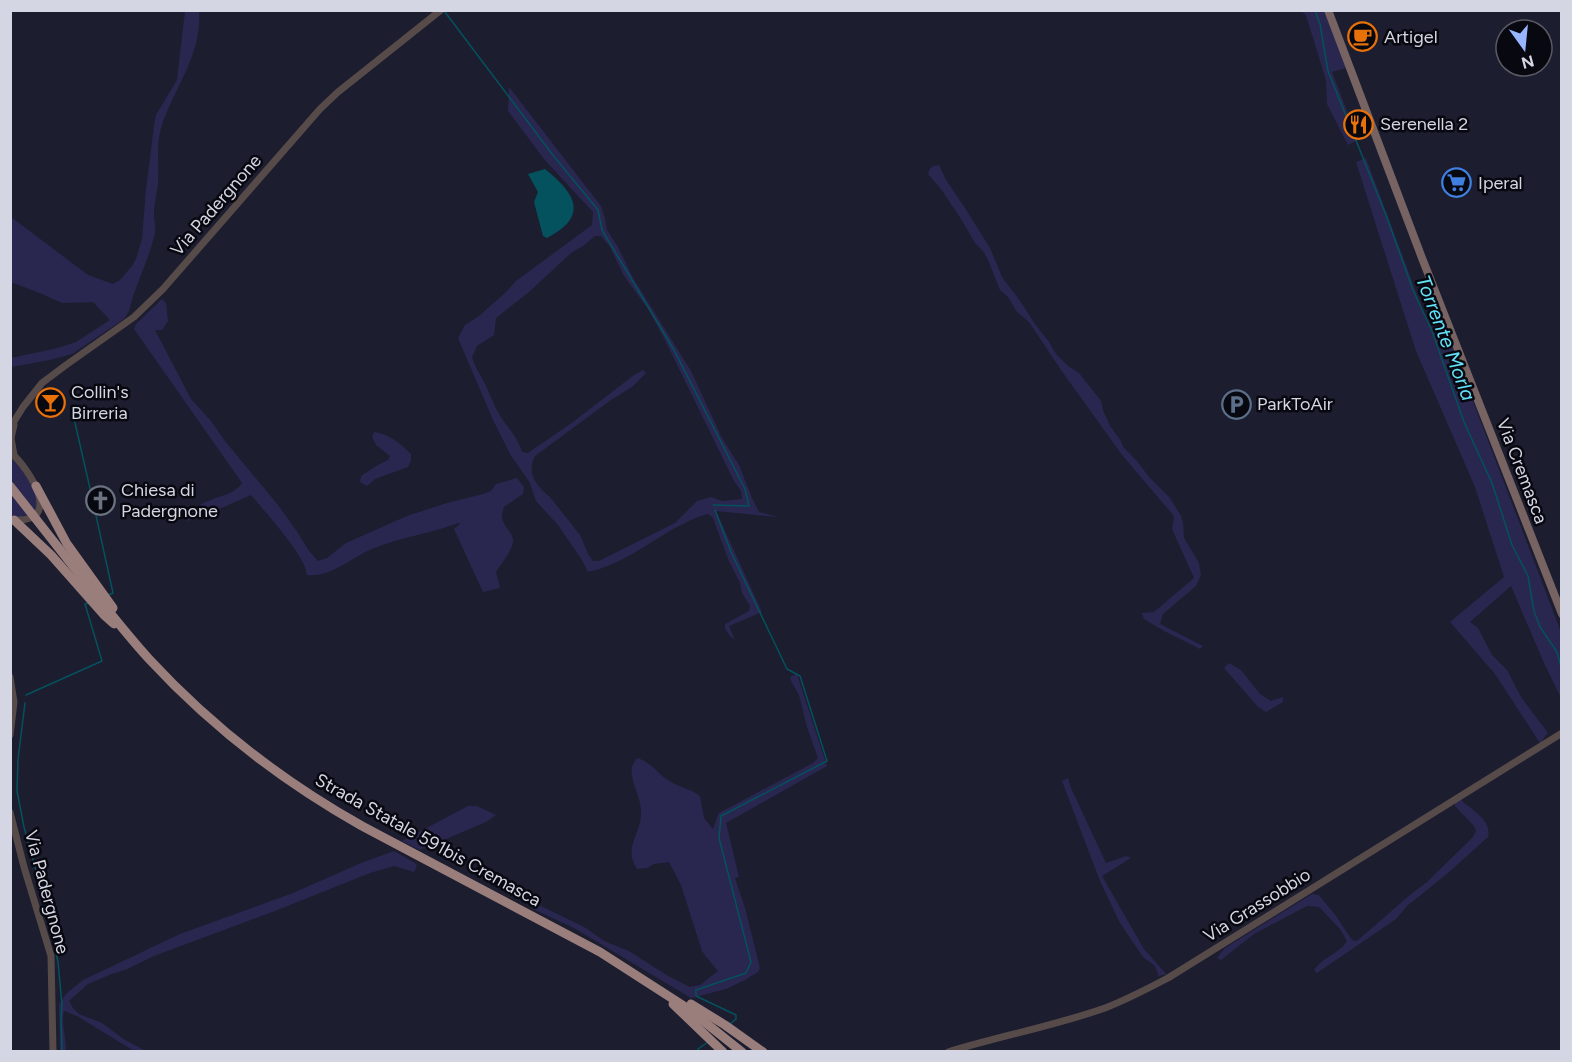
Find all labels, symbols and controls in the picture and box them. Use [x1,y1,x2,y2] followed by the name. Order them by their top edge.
[1494,18,1554,78] north arrow
[1347,21,1379,53] cafe icon: Artigel
[1384,26,1438,48] place label: Artigel
[1519,51,1536,73] text: N
[1343,108,1375,140] restaurant icon: Serenella 2
[1380,113,1468,135] place label: Serenella 2
[166,150,266,260] street label: Via Padergnone
[1441,167,1473,199] supermarket icon: Iperal
[1478,172,1523,194] place label: Iperal
[1411,272,1481,404] water label: Torrente Morla
[71,381,129,424] place label: Collin's Birreria
[34,386,66,418] bar icon: Collin's Birreria
[1220,388,1252,420] parking icon: ParkToAir
[1257,393,1333,415] place label: ParkToAir
[1492,415,1552,527] street label: Via Cremasca
[121,479,218,522] place label: Chiesa di Padergnone
[84,484,116,516] church icon: Chiesa di Padergnone
[311,769,545,911] street label: Strada Statale 591bis Cremasca
[20,828,74,956] street label: Via Padergnone
[1199,863,1315,947] street label: Via Grassobbio

